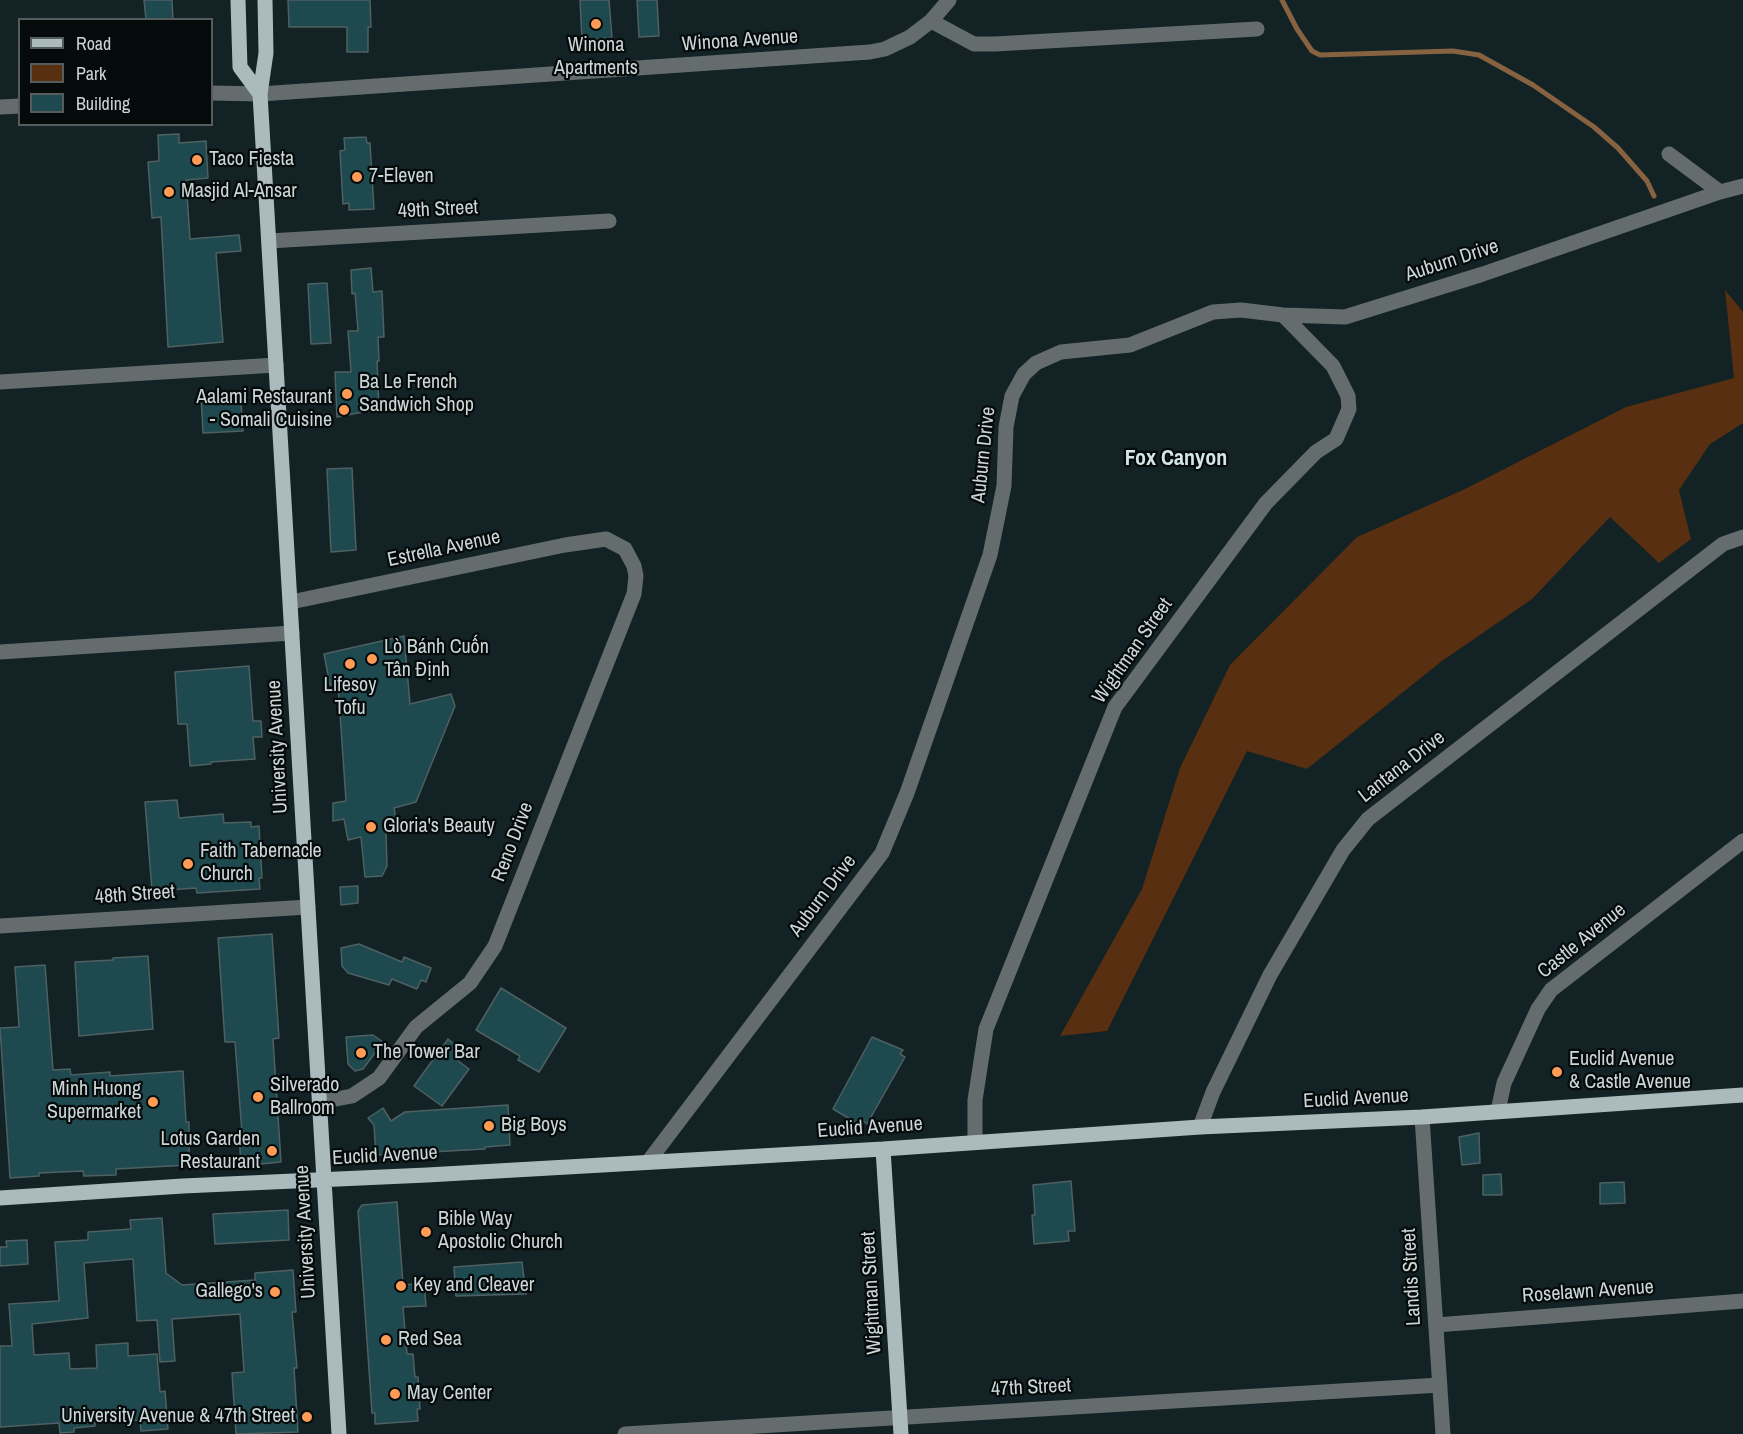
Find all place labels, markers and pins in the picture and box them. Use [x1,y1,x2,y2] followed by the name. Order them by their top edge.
[589,17,603,31] marker: Winona Apartments
[554,34,638,81] place label: Winona Apartments
[209,148,294,172] place label: Taco Fiesta
[190,153,204,167] marker: Taco Fiesta
[369,165,434,189] place label: 7-Eleven
[350,170,364,184] marker: 7-Eleven
[181,180,297,204] place label: Masjid Al-Ansar
[162,185,176,199] marker: Masjid Al-Ansar
[359,371,474,418] place label: Ba Le French Sandwich Shop
[196,386,332,433] place label: Aalami Restaurant - Somali Cuisine
[340,387,354,401] marker: Ba Le French Sandwich Shop
[337,403,351,417] marker: Aalami Restaurant - Somali Cuisine
[384,636,489,683] place label: Lò Bánh Cuốn Tân Định
[365,652,379,666] marker: Lò Bánh Cuốn Tân Định
[343,657,357,671] marker: Lifesoy Tofu
[324,674,376,721] place label: Lifesoy Tofu
[383,815,495,839] place label: Gloria's Beauty
[364,820,378,834] marker: Gloria's Beauty
[200,840,322,887] place label: Faith Tabernacle Church
[181,857,195,871] marker: Faith Tabernacle Church
[373,1041,480,1065] place label: The Tower Bar
[354,1046,368,1060] marker: The Tower Bar
[1569,1048,1691,1095] place label: Euclid Avenue & Castle Avenue
[1550,1065,1564,1079] marker: Euclid Avenue & Castle Avenue
[270,1074,339,1121] place label: Silverado Ballroom
[47,1078,141,1125] place label: Minh Huong Supermarket
[251,1090,265,1104] marker: Silverado Ballroom
[146,1095,160,1109] marker: Minh Huong Supermarket
[501,1114,567,1138] place label: Big Boys
[482,1119,496,1133] marker: Big Boys
[161,1128,260,1175] place label: Lotus Garden Restaurant
[265,1144,279,1158] marker: Lotus Garden Restaurant
[438,1208,563,1255] place label: Bible Way Apostolic Church
[419,1225,433,1239] marker: Bible Way Apostolic Church
[413,1274,534,1298] place label: Key and Cleaver
[394,1279,408,1293] marker: Key and Cleaver
[195,1280,263,1304] place label: Gallego's
[268,1285,282,1299] marker: Gallego's
[398,1328,462,1352] place label: Red Sea
[379,1333,393,1347] marker: Red Sea
[407,1382,492,1406] place label: May Center
[388,1387,402,1401] marker: May Center
[61,1405,295,1429] place label: University Avenue & 47th Street
[300,1410,314,1424] marker: University Avenue & 47th Street

